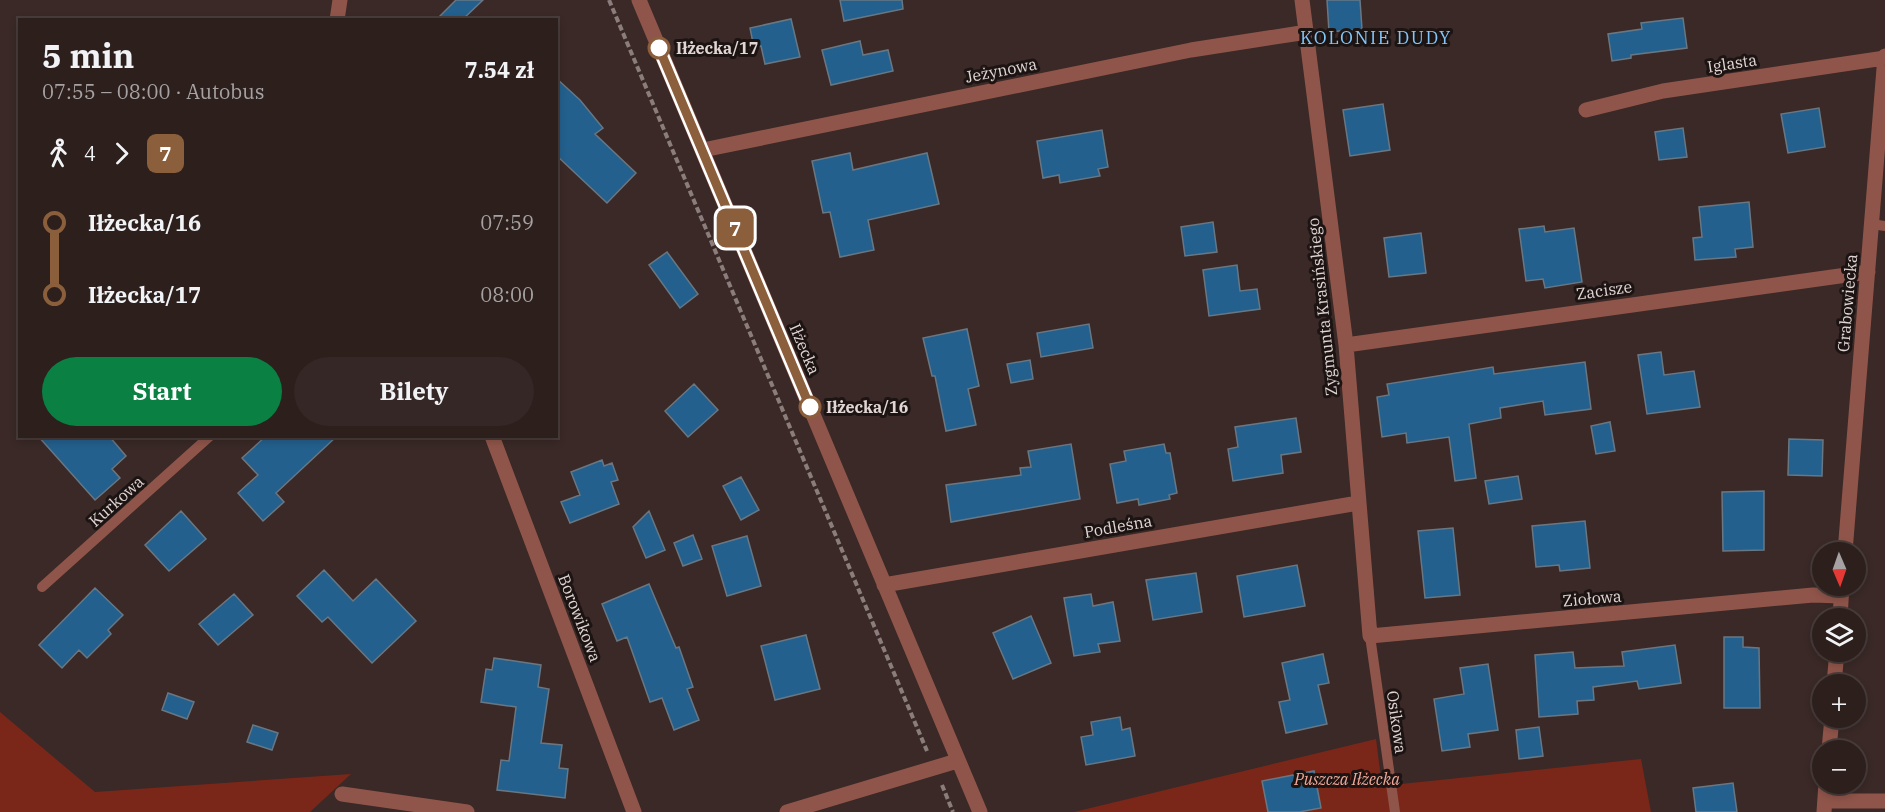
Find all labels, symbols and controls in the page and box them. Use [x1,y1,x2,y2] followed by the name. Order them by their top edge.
[1300,26,1452,49] district label: KOLONIE DUDY
[42,34,134,77] text: 5 min
[648,37,670,59] marker: Iłżecka/17
[676,38,758,58] place label: Iłżecka/17
[1706,49,1758,77] street label: Iglasta
[964,53,1039,87] street label: Jeżynowa
[464,55,534,84] text: 7.54 zł
[42,78,264,105] text: 07:55 – 08:00 · Autobus
[42,137,75,170] icon: walk
[105,137,138,170] icon: forward
[159,139,172,167] text: 7
[84,140,96,167] text: 4
[88,208,201,237] text: Iłżecka/16
[716,208,754,248] line badge: 7
[480,209,534,236] text: 07:59
[729,214,741,242] text: 7
[1303,217,1341,397] street label: Zygmunta Krasińskiego
[1833,253,1861,353] street label: Grabowiecka
[1575,276,1633,304] street label: Zacisze
[88,280,201,309] text: Iłżecka/17
[480,281,534,308] text: 08:00
[785,321,825,378] street label: Iłżecka
[42,357,282,426] button: Start
[294,357,534,426] button: Bilety
[799,396,821,418] marker: Iłżecka/16
[826,397,908,417] place label: Iłżecka/16
[84,471,148,531] street label: Kurkowa
[1082,510,1154,542] street label: Podleśna
[1812,542,1866,596] north arrow
[1812,542,1866,794] map controls
[554,571,606,665] street label: Borowikowa
[1562,585,1623,611] street label: Ziołowa
[1812,608,1866,662] button: layers
[1812,674,1866,728] button: +
[1383,689,1411,755] street label: Osikowa
[1812,740,1866,794] button: −
[1293,769,1400,789] park label: Puszcza Iłżecka

